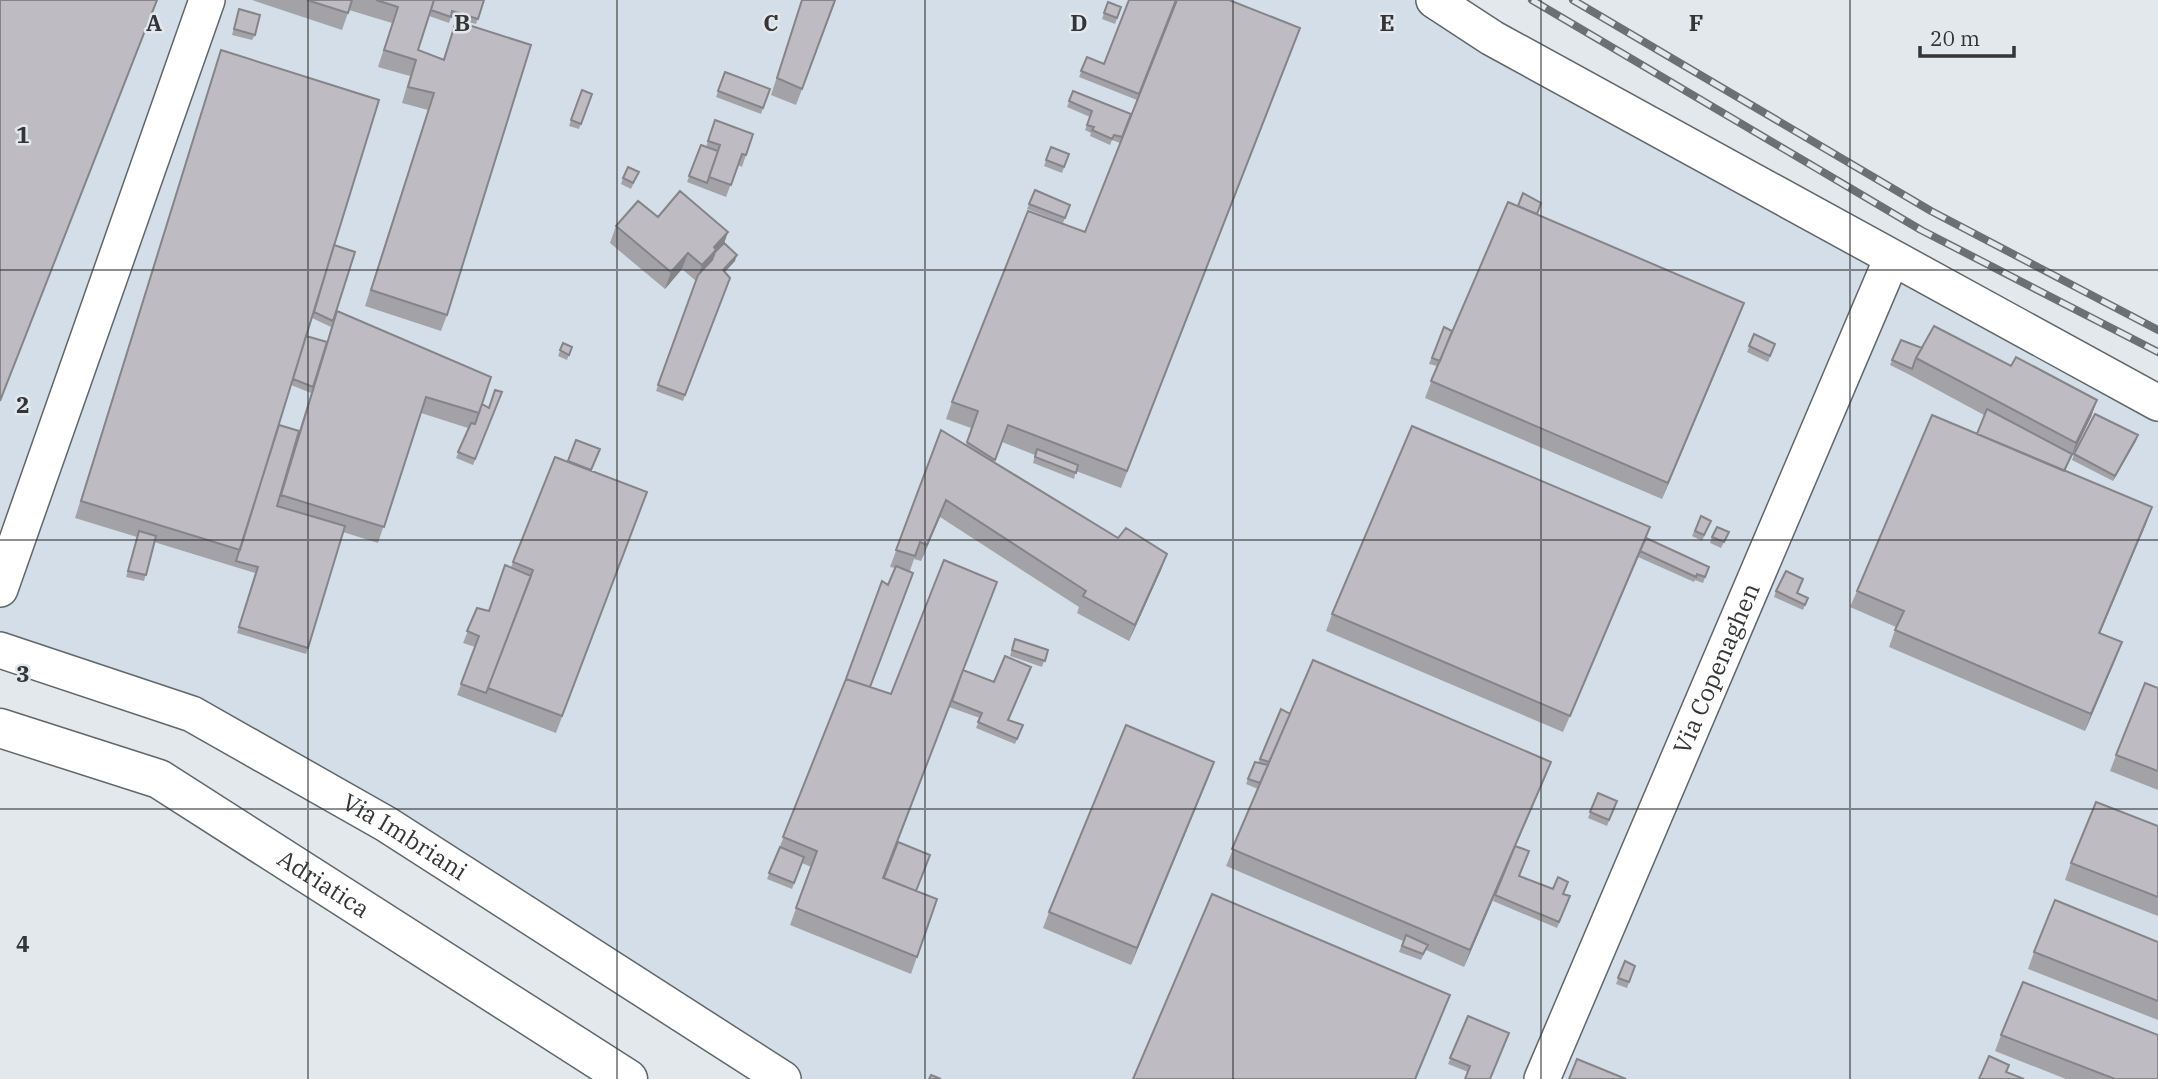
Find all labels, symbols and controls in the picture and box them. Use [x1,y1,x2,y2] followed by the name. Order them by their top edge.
[146,7,162,37] text: A
[454,7,470,37] text: B
[763,7,779,37] text: C
[1070,7,1088,37] text: D
[1379,7,1395,37] text: E
[1689,7,1703,37] text: F
[1920,14,2014,58] scale bar
[1930,24,1980,52] text: 20 m
[16,119,30,149] text: 1
[16,389,30,419] text: 2
[1665,578,1767,759] street label: Via Copenaghen
[16,658,30,688] text: 3
[337,785,474,887] street label: Via Imbriani
[272,842,376,925] street label: Adriatica
[16,928,30,958] text: 4

